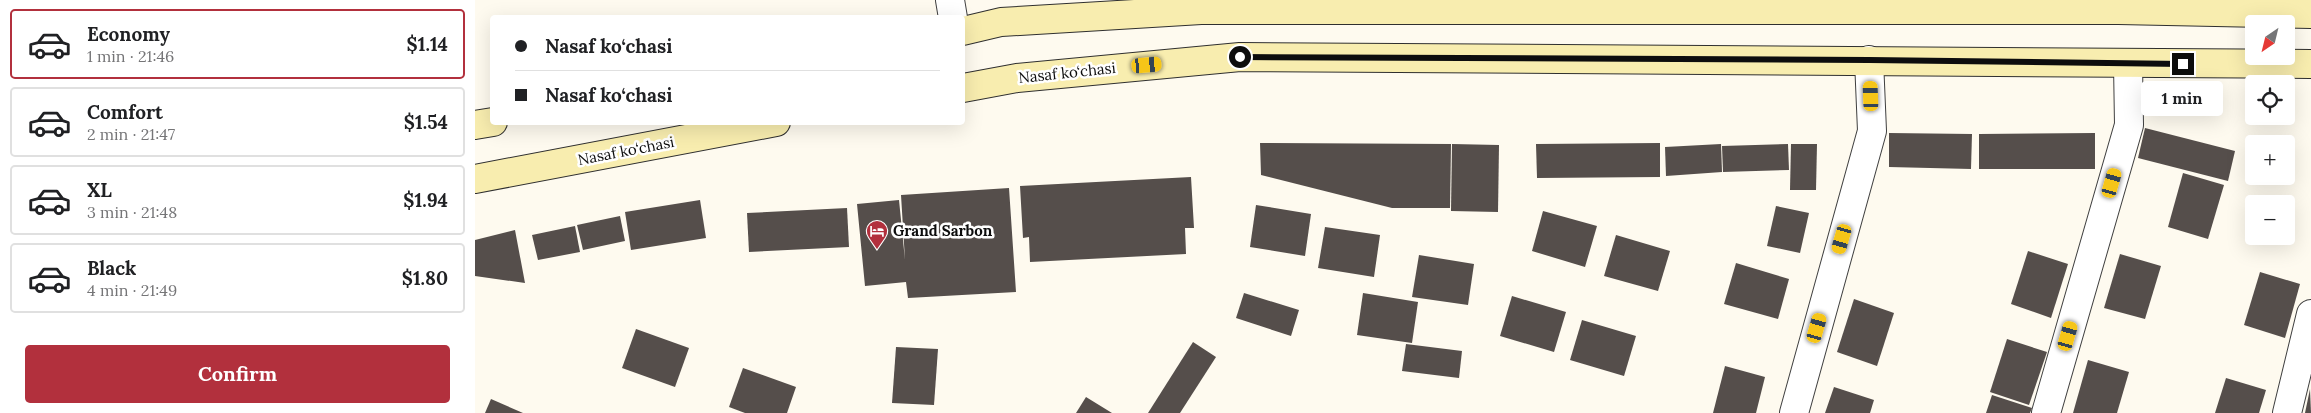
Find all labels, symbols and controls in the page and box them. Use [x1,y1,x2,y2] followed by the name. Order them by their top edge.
[2245,15,2295,65] north arrow
[2245,15,2295,245] map controls
[27,22,72,67] icon: car
[87,22,170,46] text: Economy
[407,32,448,56] text: $1.14
[545,34,672,58] text: Nasaf ko‘chasi
[87,46,174,66] text: 1 min · 21:46
[1229,46,1251,68] route start
[2172,53,2194,75] route end
[1131,56,1162,74] car
[1017,58,1117,87] street label: Nasaf ko‘chasi
[2245,75,2295,125] button: locate
[1862,81,1879,111] car
[2142,82,2224,116] callout: 1 min
[545,83,672,107] text: Nasaf ko‘chasi
[2162,88,2202,108] text: 1 min
[27,100,72,145] icon: car
[87,100,163,124] text: Comfort
[404,110,448,134] text: $1.54
[87,124,175,144] text: 2 min · 21:47
[576,132,676,169] street label: Nasaf ko‘chasi
[2245,135,2295,185] button: +
[2100,167,2123,199] car
[27,178,72,223] icon: car
[87,178,112,202] text: XL
[403,188,448,212] text: $1.94
[2245,195,2295,245] button: −
[87,202,177,222] text: 3 min · 21:48
[865,219,889,250] hotel icon: Grand Sarbon
[893,221,993,240] place label: Grand Sarbon
[1830,223,1853,255] car
[27,256,72,301] icon: car
[87,256,136,280] text: Black
[402,266,448,290] text: $1.80
[87,280,177,300] text: 4 min · 21:49
[1805,312,1828,344] car
[2056,320,2079,352] car
[25,345,450,403] button: Confirm

